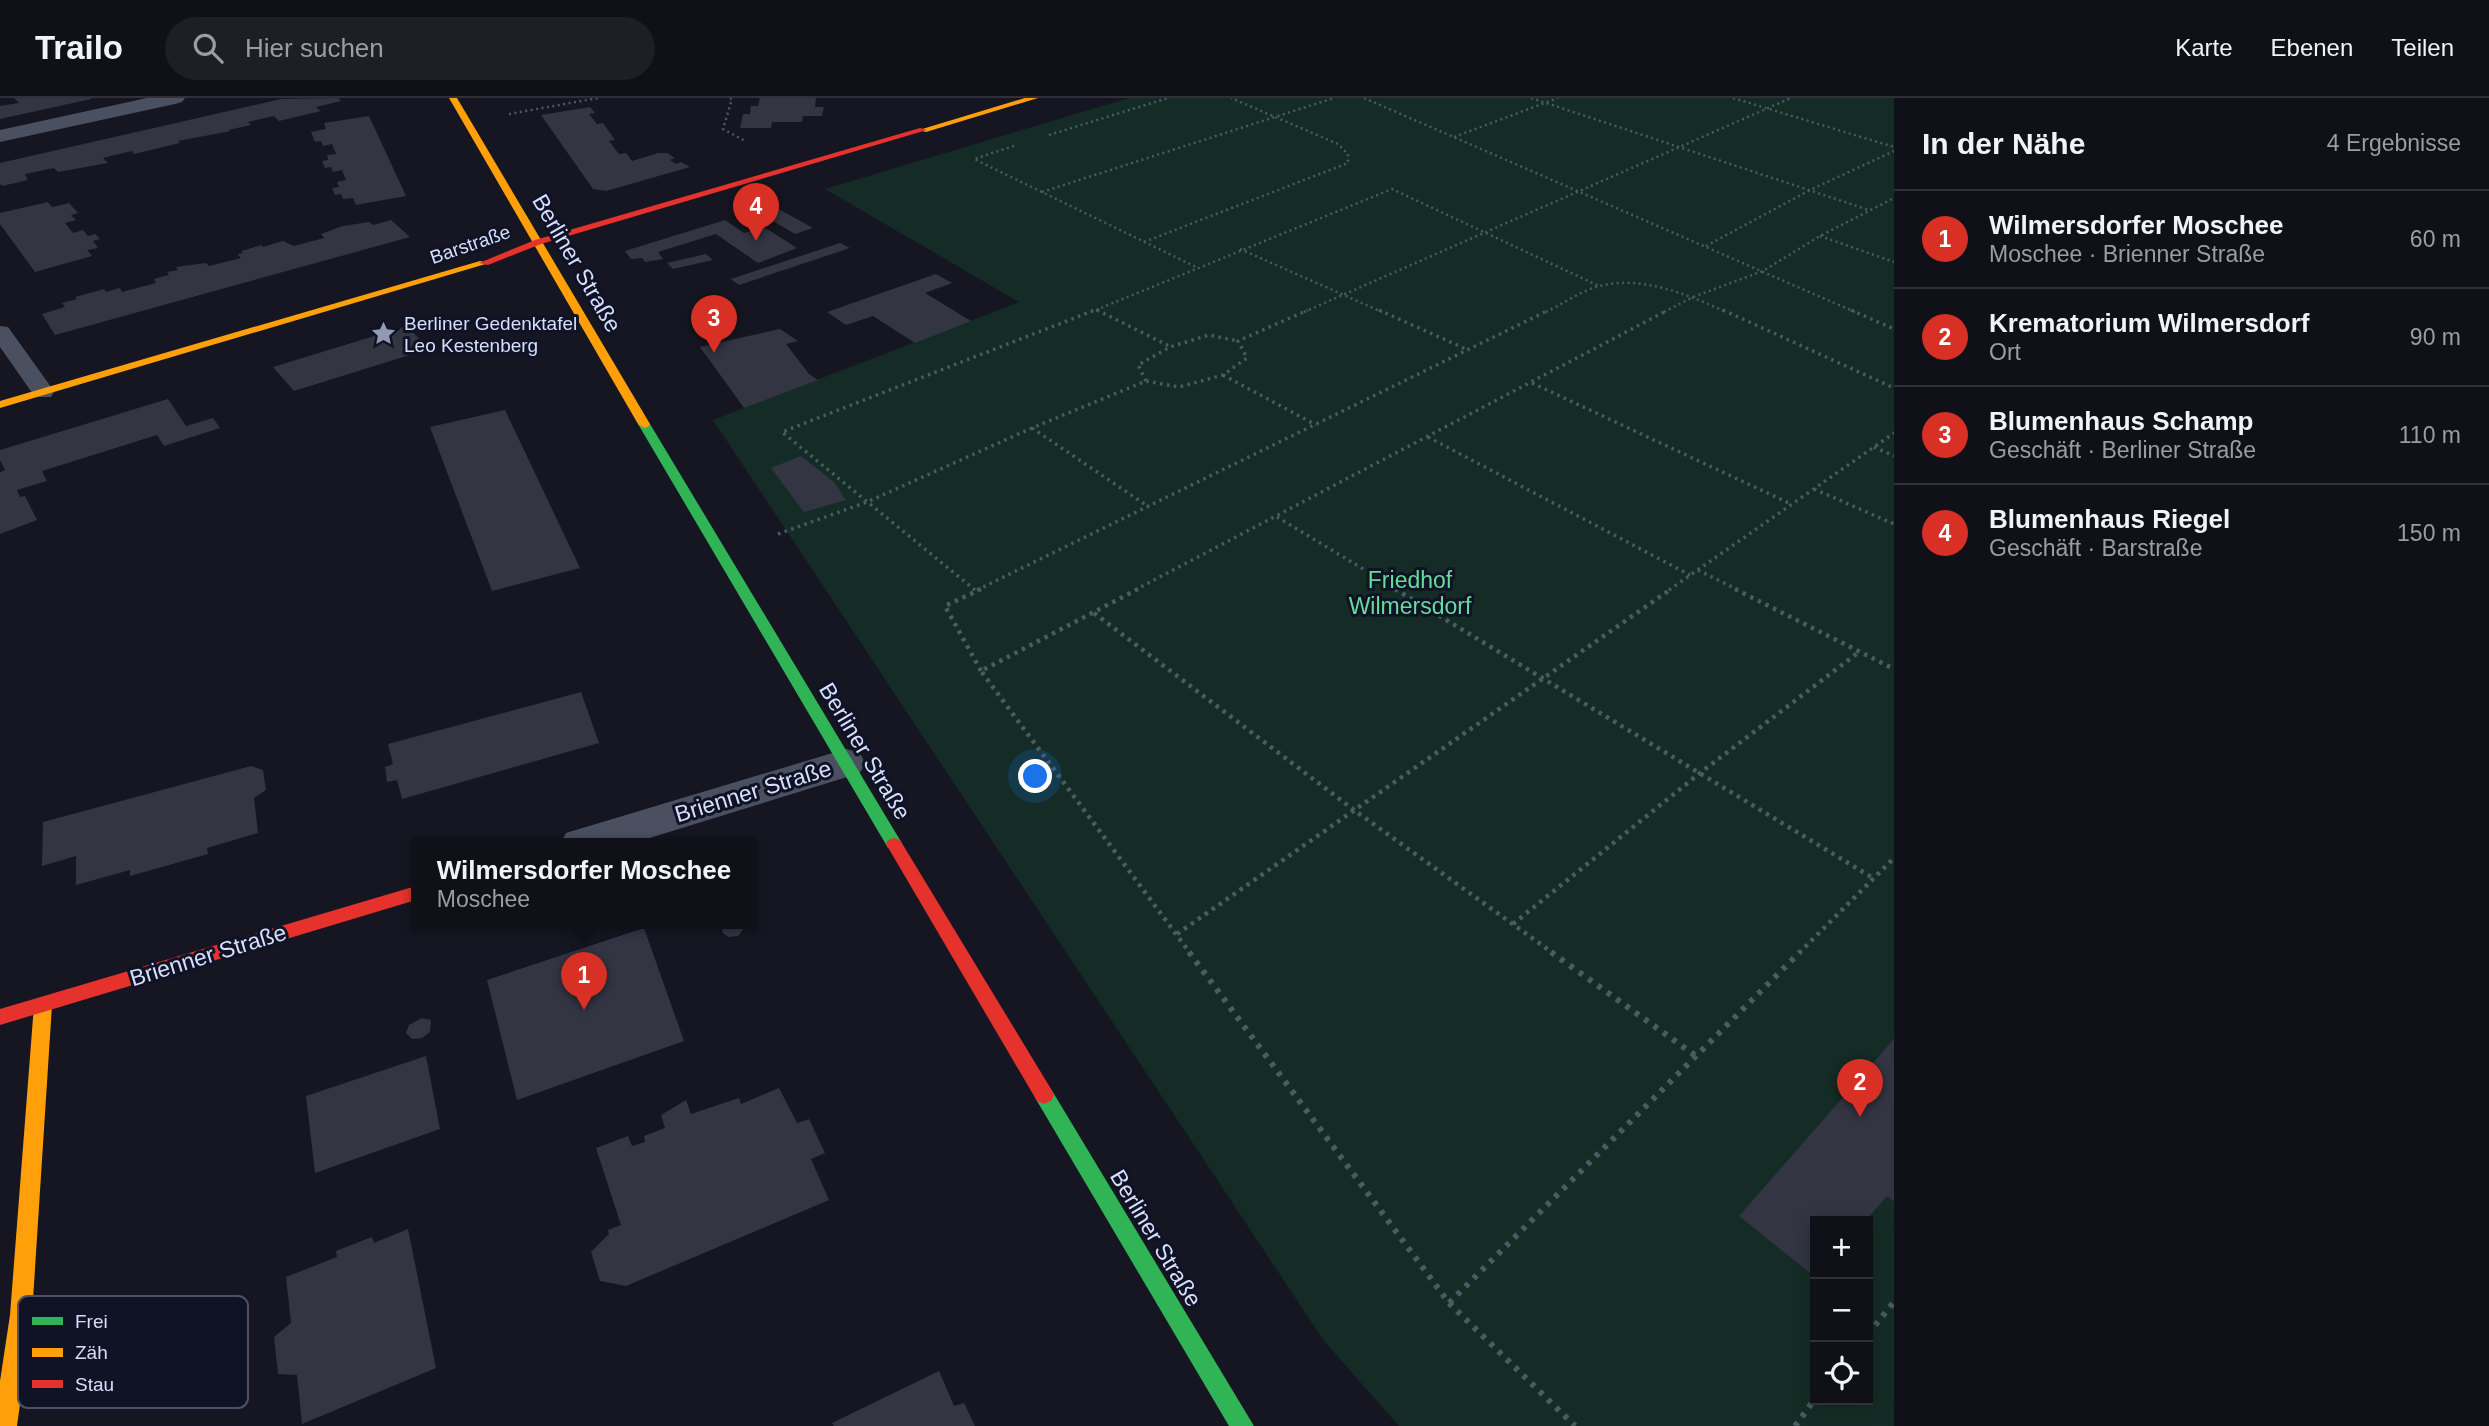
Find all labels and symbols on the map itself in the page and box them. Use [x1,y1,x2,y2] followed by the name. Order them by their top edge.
[733,183,779,241] pin: 4
[527,190,627,336] street label: Berliner Straße
[427,221,513,268] street label: Barstraße
[691,295,737,353] pin: 3
[404,313,577,356] place label: Berliner Gedenktafel Leo Kestenberg
[370,320,398,348] place icon: Berliner Gedenktafel Leo Kestenberg
[1349,567,1472,619] park label: Friedhof Wilmersdorf
[814,678,916,824] street label: Berliner Straße
[672,755,834,827] street label: Brienner Straße
[1018,759,1052,793] your location
[127,919,289,991] street label: Brienner Straße
[561,952,607,1010] pin: 1
[1837,1059,1883,1117] pin: 2
[1105,1165,1207,1311] street label: Berliner Straße
[18,1296,248,1408] legend
[75,1311,108,1332] text: Frei
[75,1342,108,1363] text: Zäh
[75,1374,114,1395] text: Stau

